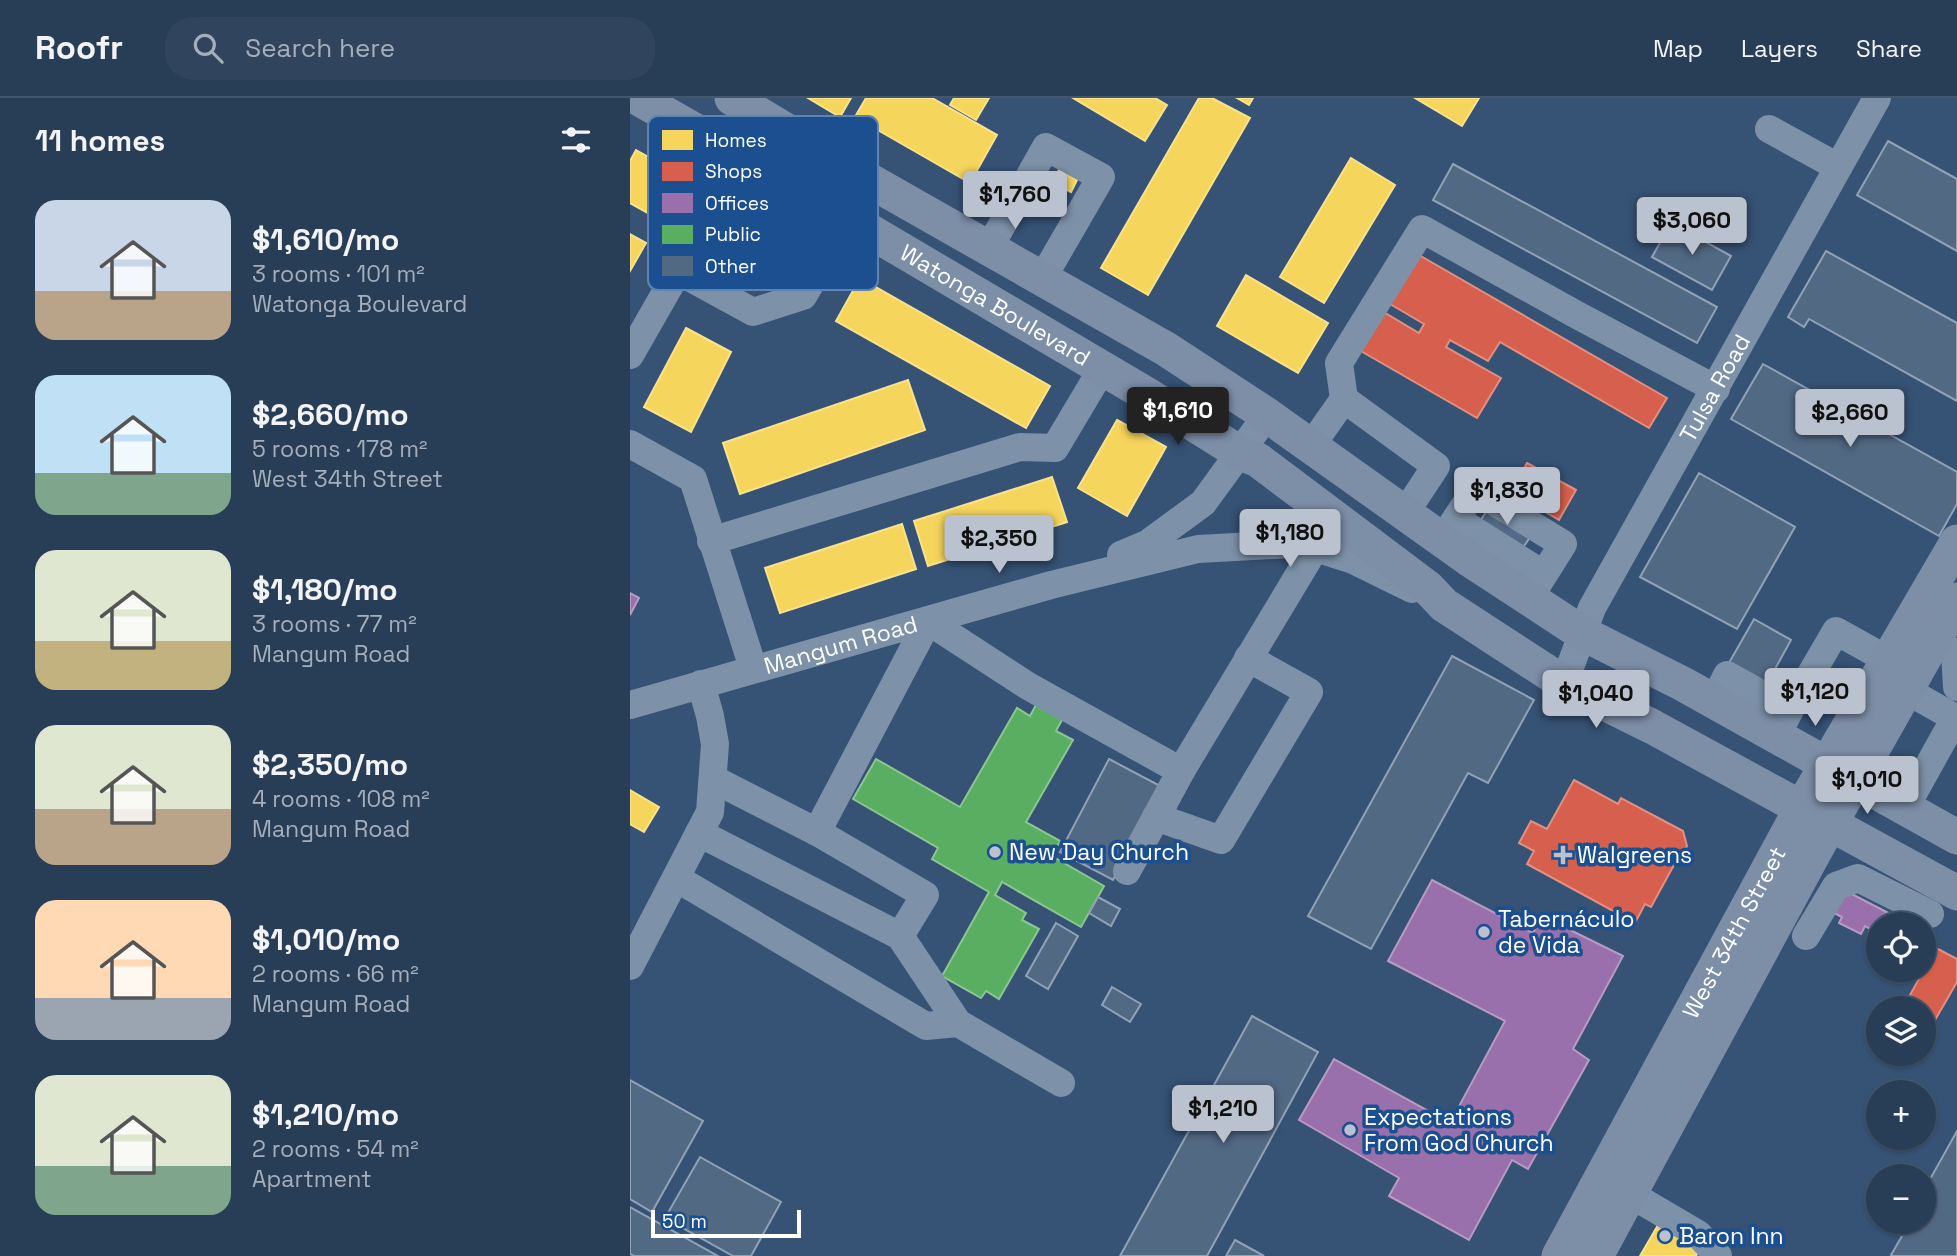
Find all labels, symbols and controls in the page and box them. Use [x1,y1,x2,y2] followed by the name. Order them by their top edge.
[165,17,655,80] search box
[35,27,123,69] text: Roofr
[189,29,227,67] icon: search
[245,31,395,65] text: Search here
[1653,33,1703,64] text: Map
[1741,33,1818,64] text: Layers
[1856,33,1922,64] text: Share
[648,116,878,290] legend
[35,121,165,160] text: 11 homes
[557,121,595,159] icon: filters
[705,128,767,153] text: Homes
[705,159,762,184] text: Shops
[958,172,1072,231] pin: $1,760
[979,179,1051,209] text: $1,760
[705,191,769,216] text: Offices
[1635,198,1749,257] pin: $3,060
[1653,205,1731,235] text: $3,060
[252,220,399,259] text: $1,610/mo
[705,222,761,247] text: Public
[91,228,175,312] icon: home
[895,238,1096,373] street label: Watonga Boulevard
[705,254,757,279] text: Other
[252,259,425,289] text: 3 rooms · 101 m²
[252,289,467,319] text: Watonga Boulevard
[1673,329,1757,447] street label: Tulsa Road
[1121,388,1235,447] pin: $1,610
[1793,390,1907,449] pin: $2,660
[252,395,409,434] text: $2,660/mo
[1143,395,1213,425] text: $1,610
[1811,397,1889,427] text: $2,660
[91,403,175,487] icon: home
[252,434,427,464] text: 5 rooms · 178 m²
[252,464,443,494] text: West 34th Street
[1450,468,1564,527] pin: $1,830
[1470,475,1544,505] text: $1,830
[1233,510,1347,569] pin: $1,180
[942,516,1056,575] pin: $2,350
[1256,517,1325,547] text: $1,180
[960,523,1038,553] text: $2,350
[252,570,398,609] text: $1,180/mo
[91,578,175,662] icon: home
[252,609,417,639] text: 3 rooms · 77 m²
[760,609,921,681] street label: Mangum Road
[252,639,410,669] text: Mangum Road
[1758,668,1872,728] pin: $1,120
[1539,670,1653,730] pin: $1,040
[1781,676,1849,706] text: $1,120
[1558,678,1634,708] text: $1,040
[252,745,408,784] text: $2,350/mo
[91,753,175,837] icon: home
[1810,756,1924,816] pin: $1,010
[1831,764,1903,794] text: $1,010
[252,784,430,814] text: 4 rooms · 108 m²
[252,814,410,844] text: Mangum Road
[1009,837,1189,867] place label: New Day Church
[1577,840,1692,870] place label: Walgreens
[1675,841,1793,1024] street label: West 34th Street
[987,844,1003,860] marker: New Day Church
[1555,847,1571,863] marker: Walgreens
[1498,904,1635,960] place label: Tabernáculo de Vida
[1866,912,1936,1234] map controls
[1866,912,1936,982] button: locate
[252,920,400,959] text: $1,010/mo
[1476,924,1492,940] marker: Tabernáculo de Vida
[91,928,175,1012] icon: home
[252,959,419,989] text: 2 rooms · 66 m²
[252,989,410,1019] text: Mangum Road
[1866,996,1936,1066] button: layers
[1866,1080,1936,1150] button: +
[1166,1086,1280,1145] pin: $1,210
[1188,1093,1258,1123] text: $1,210
[252,1095,399,1134] text: $1,210/mo
[1364,1102,1554,1158] place label: Expectations From God Church
[91,1103,175,1187] icon: home
[1342,1122,1358,1138] marker: Expectations From God Church
[252,1134,419,1164] text: 2 rooms · 54 m²
[252,1164,372,1194] text: Apartment
[1866,1164,1936,1234] button: −
[651,1207,802,1239] scale bar
[662,1209,707,1234] text: 50 m
[1679,1221,1784,1251] place label: Baron Inn
[1657,1228,1673,1244] marker: Baron Inn

